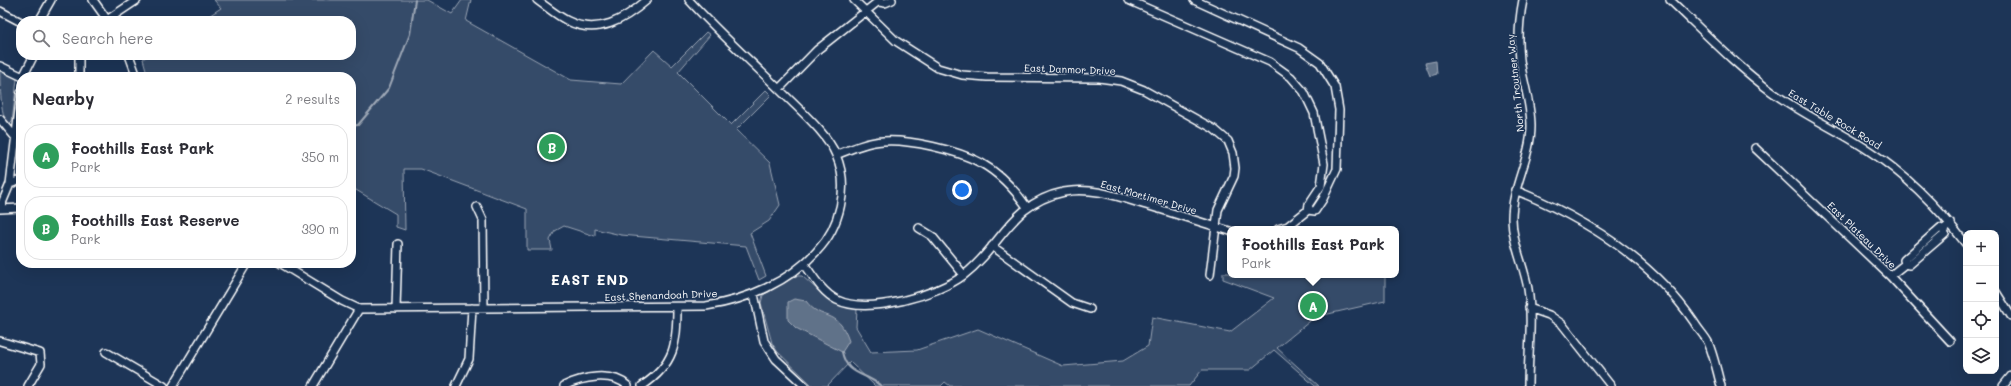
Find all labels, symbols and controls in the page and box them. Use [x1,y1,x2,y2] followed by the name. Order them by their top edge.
[16,16,356,60] search box
[30,27,52,49] icon: search
[62,28,153,48] text: Search here
[1503,33,1527,133] street label: North Troutner Way
[1024,60,1116,78] street label: East Danmor Drive
[1786,86,1884,152] street label: East Table Rock Road
[32,87,94,109] text: Nearby
[285,90,340,107] text: 2 results
[539,132,565,162] pin: B
[71,138,214,158] text: Foothills East Park
[41,148,51,165] text: A
[301,148,339,165] text: 350 m
[71,158,100,175] text: Park
[1099,177,1199,217] street label: East Mortimer Drive
[952,180,972,200] your location
[1824,198,1900,272] street label: East Plateau Drive
[71,210,239,230] text: Foothills East Reserve
[42,220,50,237] text: B
[301,220,339,237] text: 390 m
[1227,226,1399,278] popup
[71,230,100,247] text: Park
[1963,230,1999,374] map controls
[1963,230,1999,266] button: +
[1241,234,1385,254] text: Foothills East Park
[1241,254,1271,271] text: Park
[1963,266,1999,302] button: −
[551,270,629,289] district label: EAST END
[604,286,718,304] street label: East Shenandoah Drive
[1300,291,1326,321] pin: A
[1963,302,1999,338] button: locate
[1963,338,1999,374] button: layers

